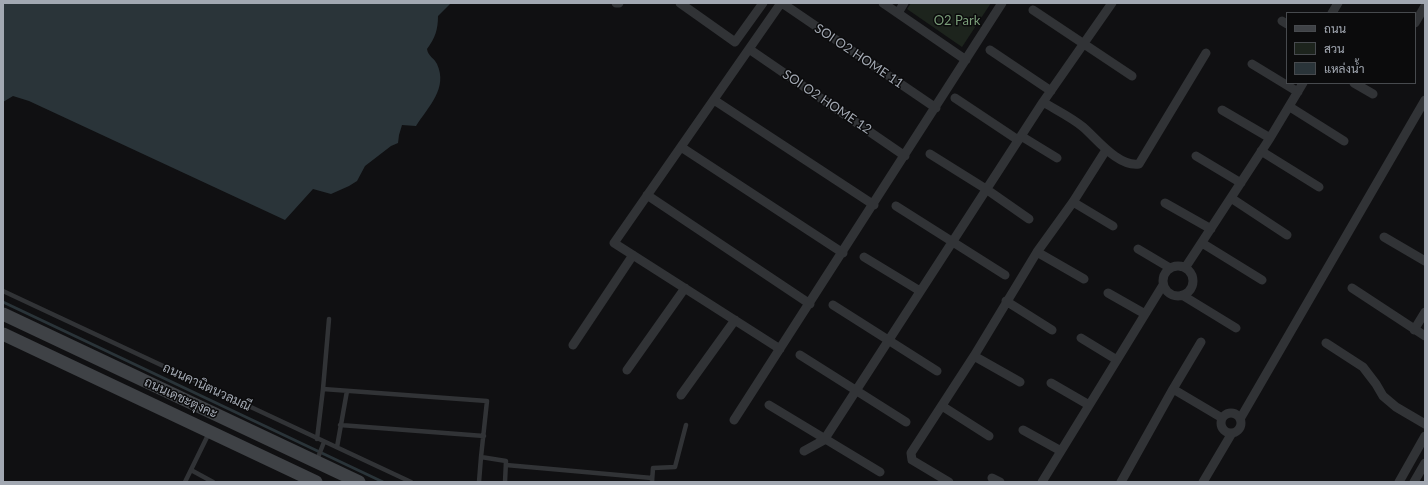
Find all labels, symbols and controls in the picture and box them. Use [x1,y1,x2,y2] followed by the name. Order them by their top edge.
[1286,12,1416,84] legend
[934,13,980,29] park label: O2 Park
[812,20,906,92] street label: SOI O2 HOME 11
[1324,21,1346,36] text: ถนน
[1324,41,1345,56] text: สวน
[1324,61,1364,76] text: แหล่งน้ำ
[780,66,874,138] street label: SOI O2 HOME 12
[160,360,254,414] street label: ถนนคานิตนวลมณี
[142,374,220,422] street label: ถนนเดชะตุงคะ

